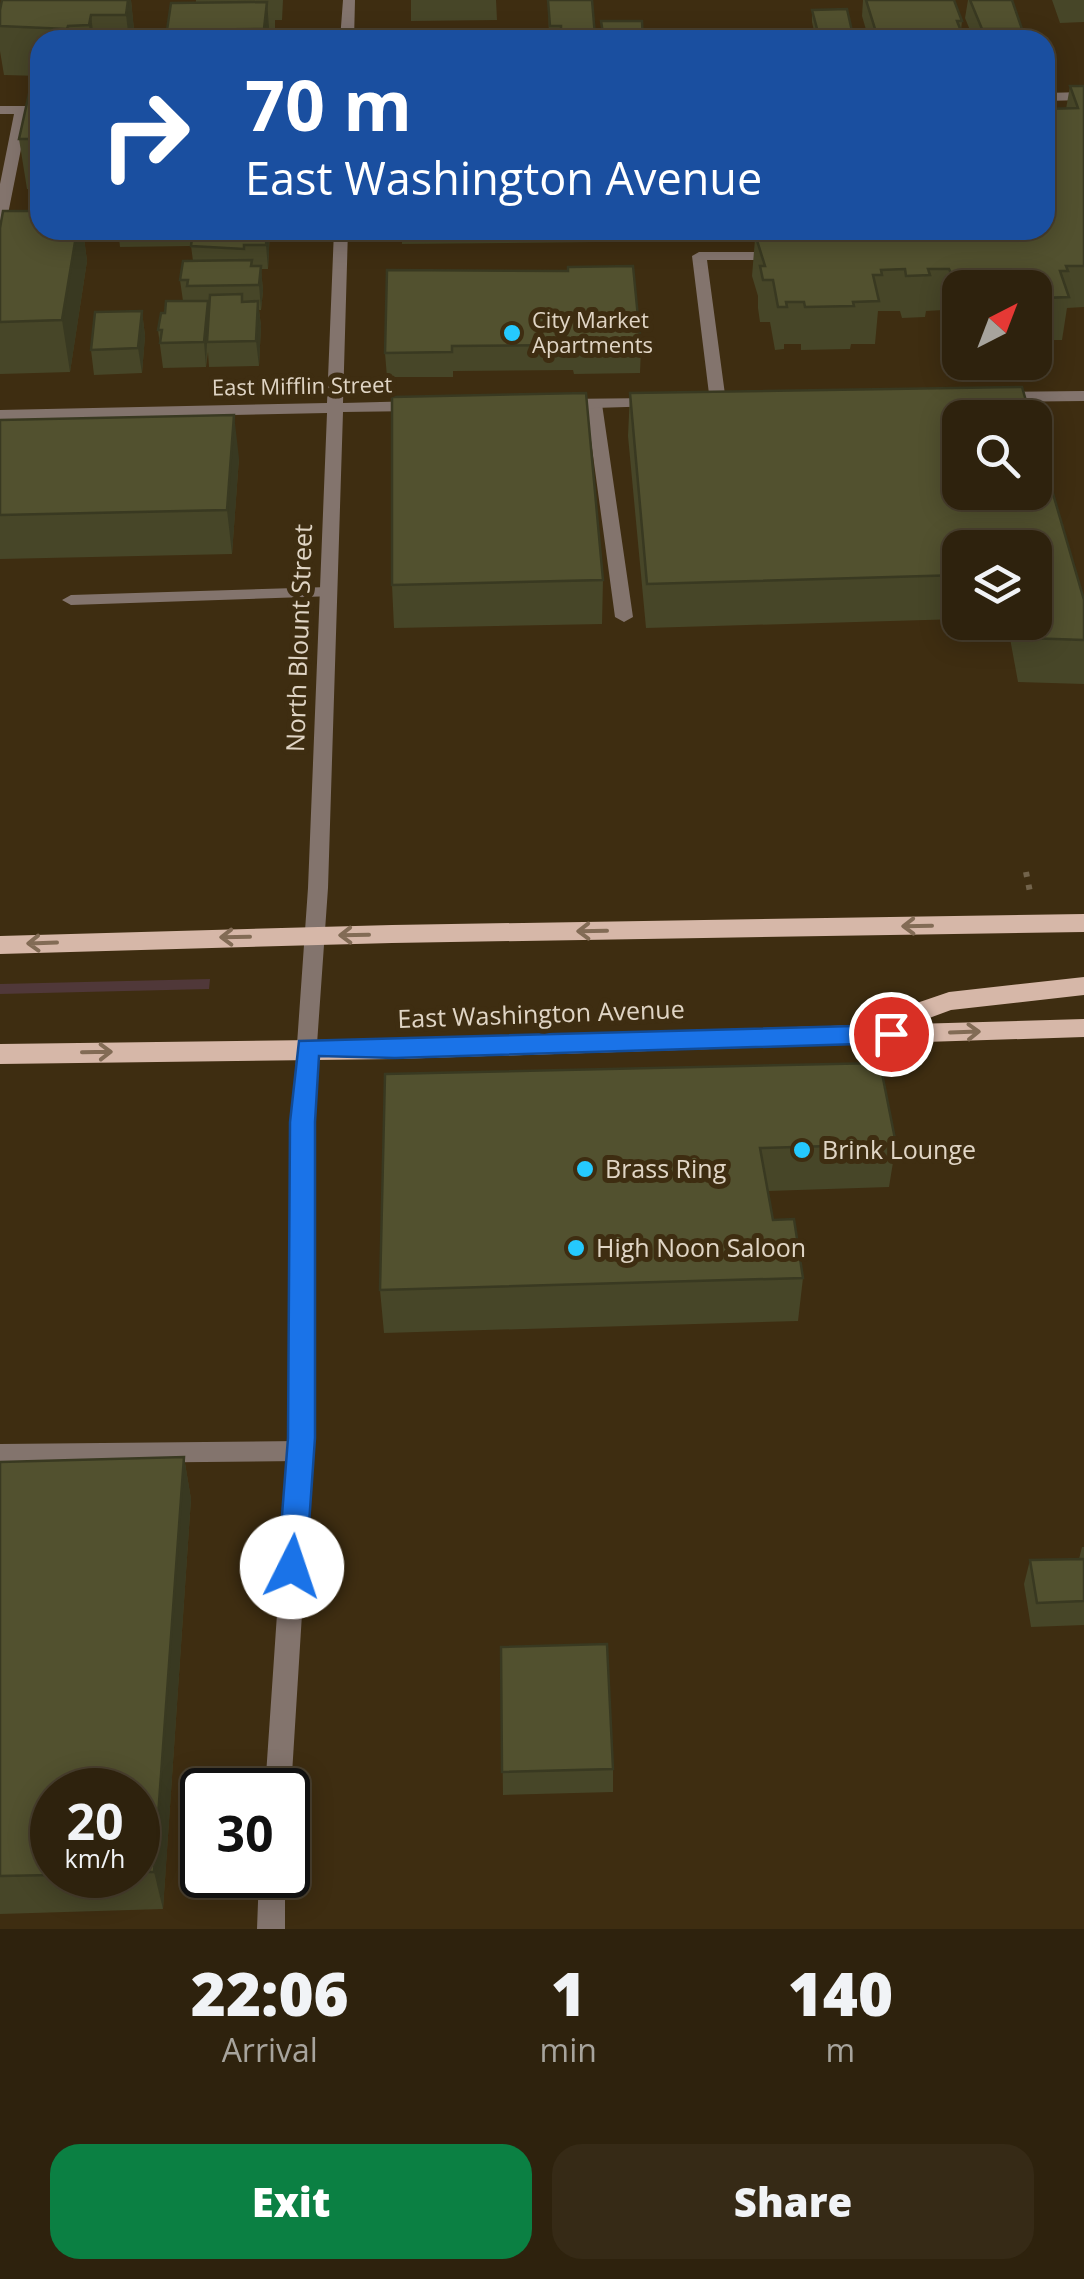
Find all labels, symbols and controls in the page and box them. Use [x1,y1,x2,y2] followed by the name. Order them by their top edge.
[245,56,412,152] text: 70 m
[80,70,210,200] icon: right
[245,147,762,208] text: East Washington Avenue
[942,270,1052,380] north arrow
[942,270,1052,640] map controls
[532,304,653,359] place label: City Market Apartments
[501,322,523,344] marker: City Market Apartments
[212,368,393,402] street label: East Mifflin Street
[942,400,1052,510] button: search
[277,523,319,753] street label: North Blount Street
[942,530,1052,640] button: layers
[901,916,933,935] one-way arrow
[576,921,608,940] one-way arrow
[338,925,370,944] one-way arrow
[219,928,251,947] one-way arrow
[26,934,58,953] one-way arrow
[397,991,685,1035] street label: East Washington Avenue
[849,992,934,1077] pin
[864,1007,919,1062] icon: arrive
[948,1022,980,1041] one-way arrow
[81,1043,113,1062] one-way arrow
[822,1132,976,1166] place label: Brink Lounge
[791,1139,813,1161] marker: Brink Lounge
[605,1151,727,1185] place label: Brass Ring
[574,1158,596,1180] marker: Brass Ring
[596,1230,806,1264] place label: High Noon Saloon
[565,1237,587,1259] marker: High Noon Saloon
[240,1515,344,1619] position arrow
[180,1768,310,1898] speed limit sign: 30
[66,1787,124,1855] text: 20
[65,1841,125,1875] text: km/h
[191,1952,349,2034] text: 22:06
[551,1952,586,2034] text: 1
[788,1952,893,2034] text: 140
[222,2028,318,2071] text: Arrival
[540,2028,597,2071] text: min
[826,2028,855,2071] text: m
[50,2144,532,2259] button: Exit
[552,2144,1034,2259] button: Share

